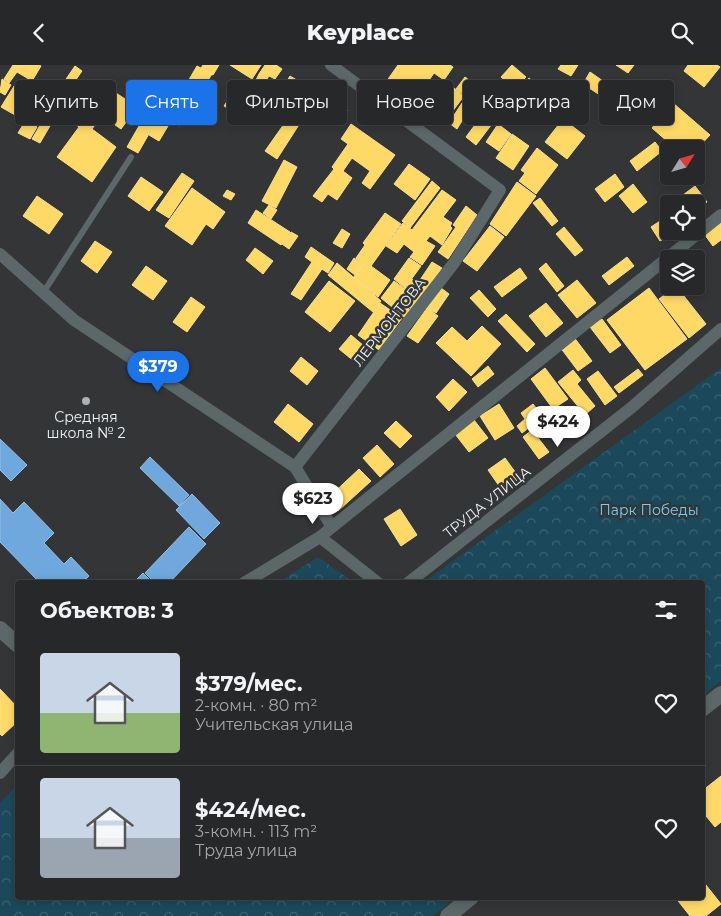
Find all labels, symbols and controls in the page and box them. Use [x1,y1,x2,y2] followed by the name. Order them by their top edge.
[25,19,53,47] icon: back
[307,19,414,46] text: Keyplace
[668,19,696,47] icon: search
[15,80,116,125] chip: Купить
[126,80,217,125] chip: Снять
[227,80,347,125] chip: Фильтры
[357,80,453,125] chip: Новое
[463,80,589,125] chip: Квартира
[599,80,674,125] chip: Дом
[660,140,705,185] north arrow
[660,140,705,295] map controls
[660,195,705,240] button: locate
[660,250,705,295] button: layers
[349,274,430,370] street label: ЛЕРМОНТОВА
[128,351,188,393] pin: $379
[138,357,178,376] text: $379
[80,395,92,407] marker: Средняя школа № 2
[528,405,588,448] pin: $424
[47,408,125,442] place label: Средняя школа № 2
[537,412,579,431] text: $424
[440,462,535,542] street label: ТРУДА УЛИЦА
[283,483,343,525] pin: $623
[293,489,333,508] text: $623
[599,501,699,519] park label: Парк Победы
[652,596,680,624] icon: filters
[40,598,174,623] text: Объектов: 3
[195,671,302,696] text: $379/мес.
[80,673,140,733] icon: home
[652,689,680,717] icon: heart
[195,696,317,715] text: 2-комн. · 80 m²
[195,715,353,734] text: Учительская улица
[195,797,306,822] text: $424/мес.
[80,798,140,858] icon: home
[652,814,680,842] icon: heart
[195,822,317,841] text: 3-комн. · 113 m²
[195,841,297,860] text: Труда улица

